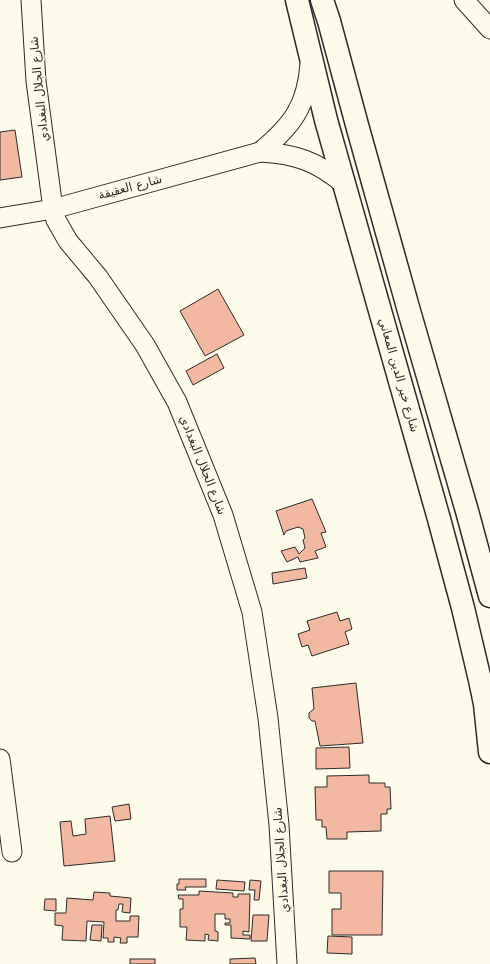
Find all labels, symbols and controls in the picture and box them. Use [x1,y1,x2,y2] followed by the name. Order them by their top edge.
[27,36,52,142] street label: شارع الجلال البغدادي
[97,172,164,203] street label: شارع العقيقة
[375,316,422,434] street label: شارع خير الدين المعاني
[176,413,229,517] street label: شارع الجلال البغدادي
[270,807,293,913] street label: شارع الجلال البغدادي

